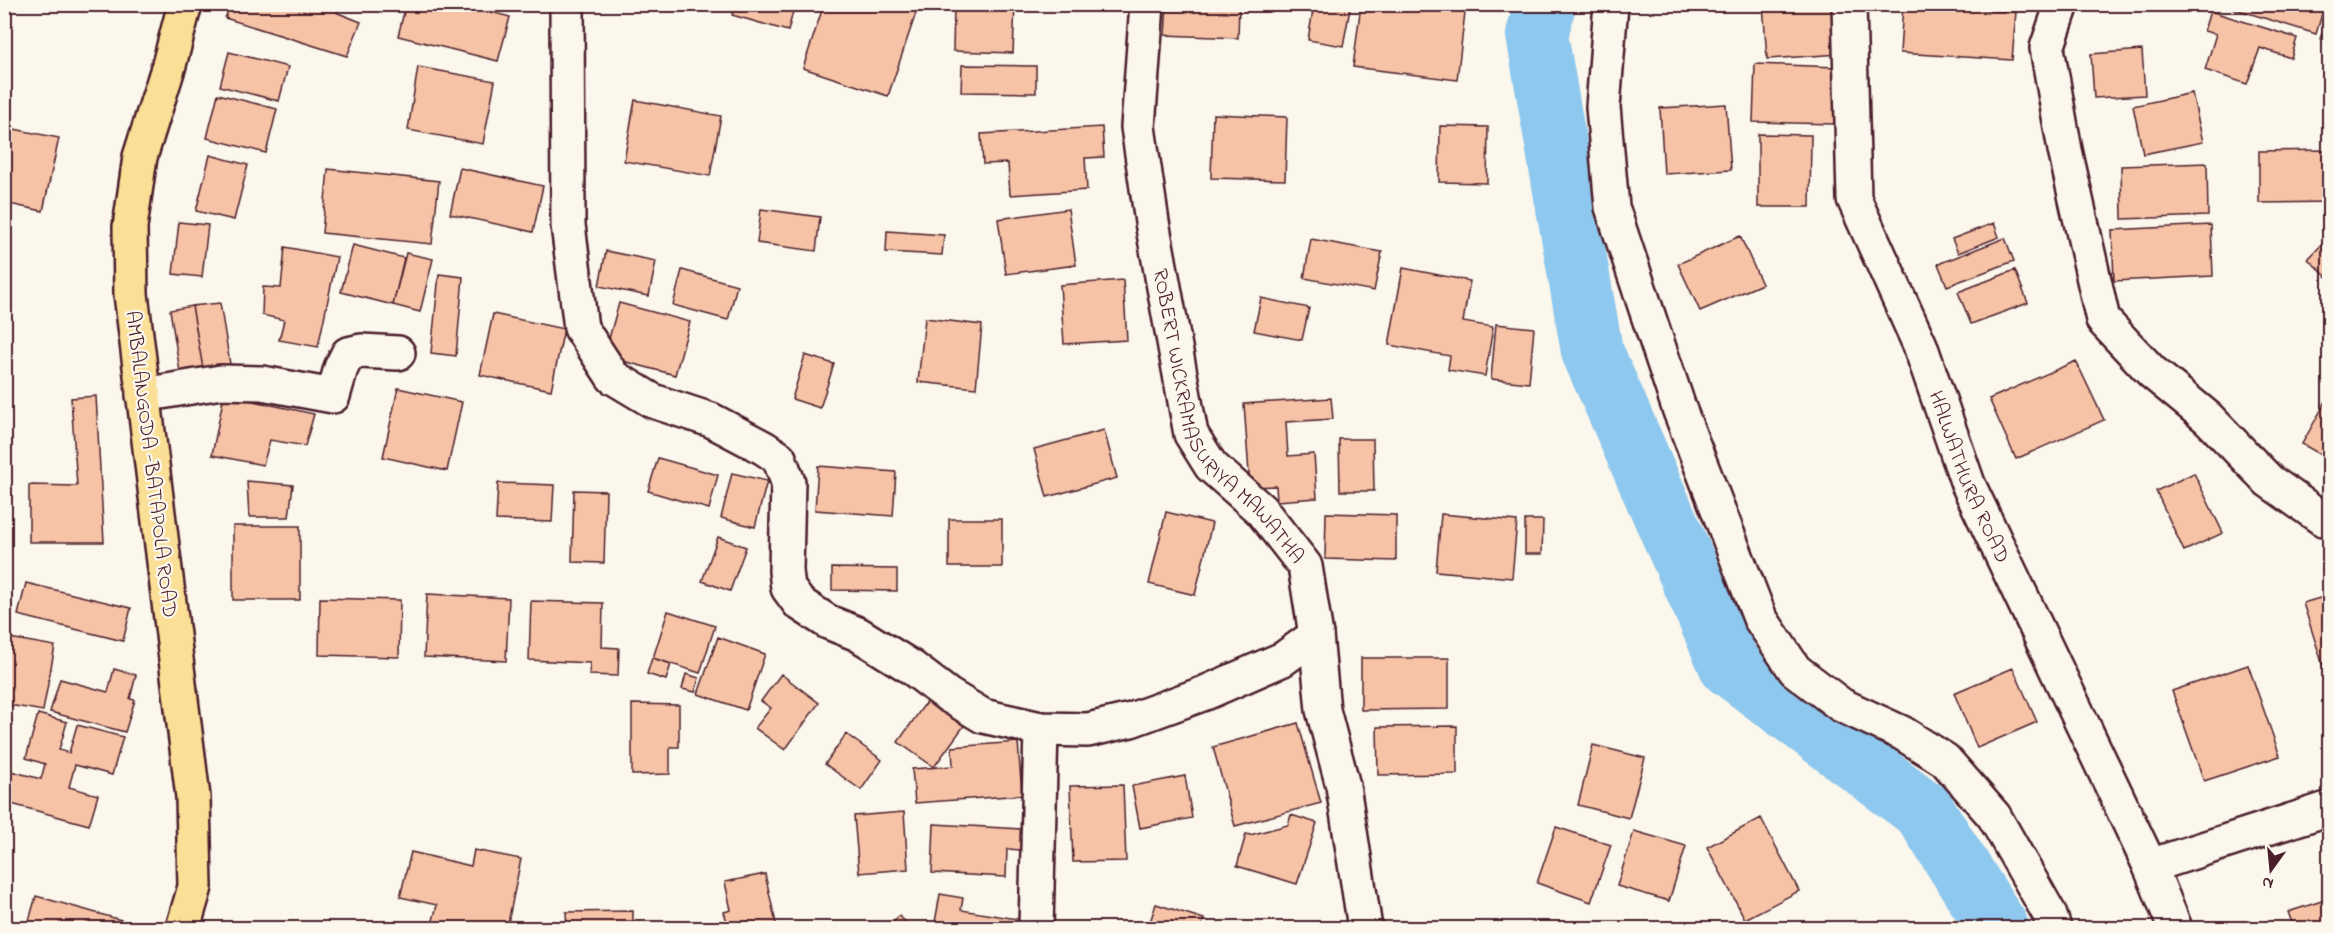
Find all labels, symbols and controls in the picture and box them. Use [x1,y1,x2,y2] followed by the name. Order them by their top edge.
[1144,266,1311,571] street label: ROBERT WICKRAMASURIYA MAWATHA
[116,309,184,620] street label: AMBALANGODA -BATAPOLA ROAD
[1920,387,2016,568] street label: HALWATHURA ROAD
[2241,840,2301,900] north arrow
[2259,870,2276,896] text: N

